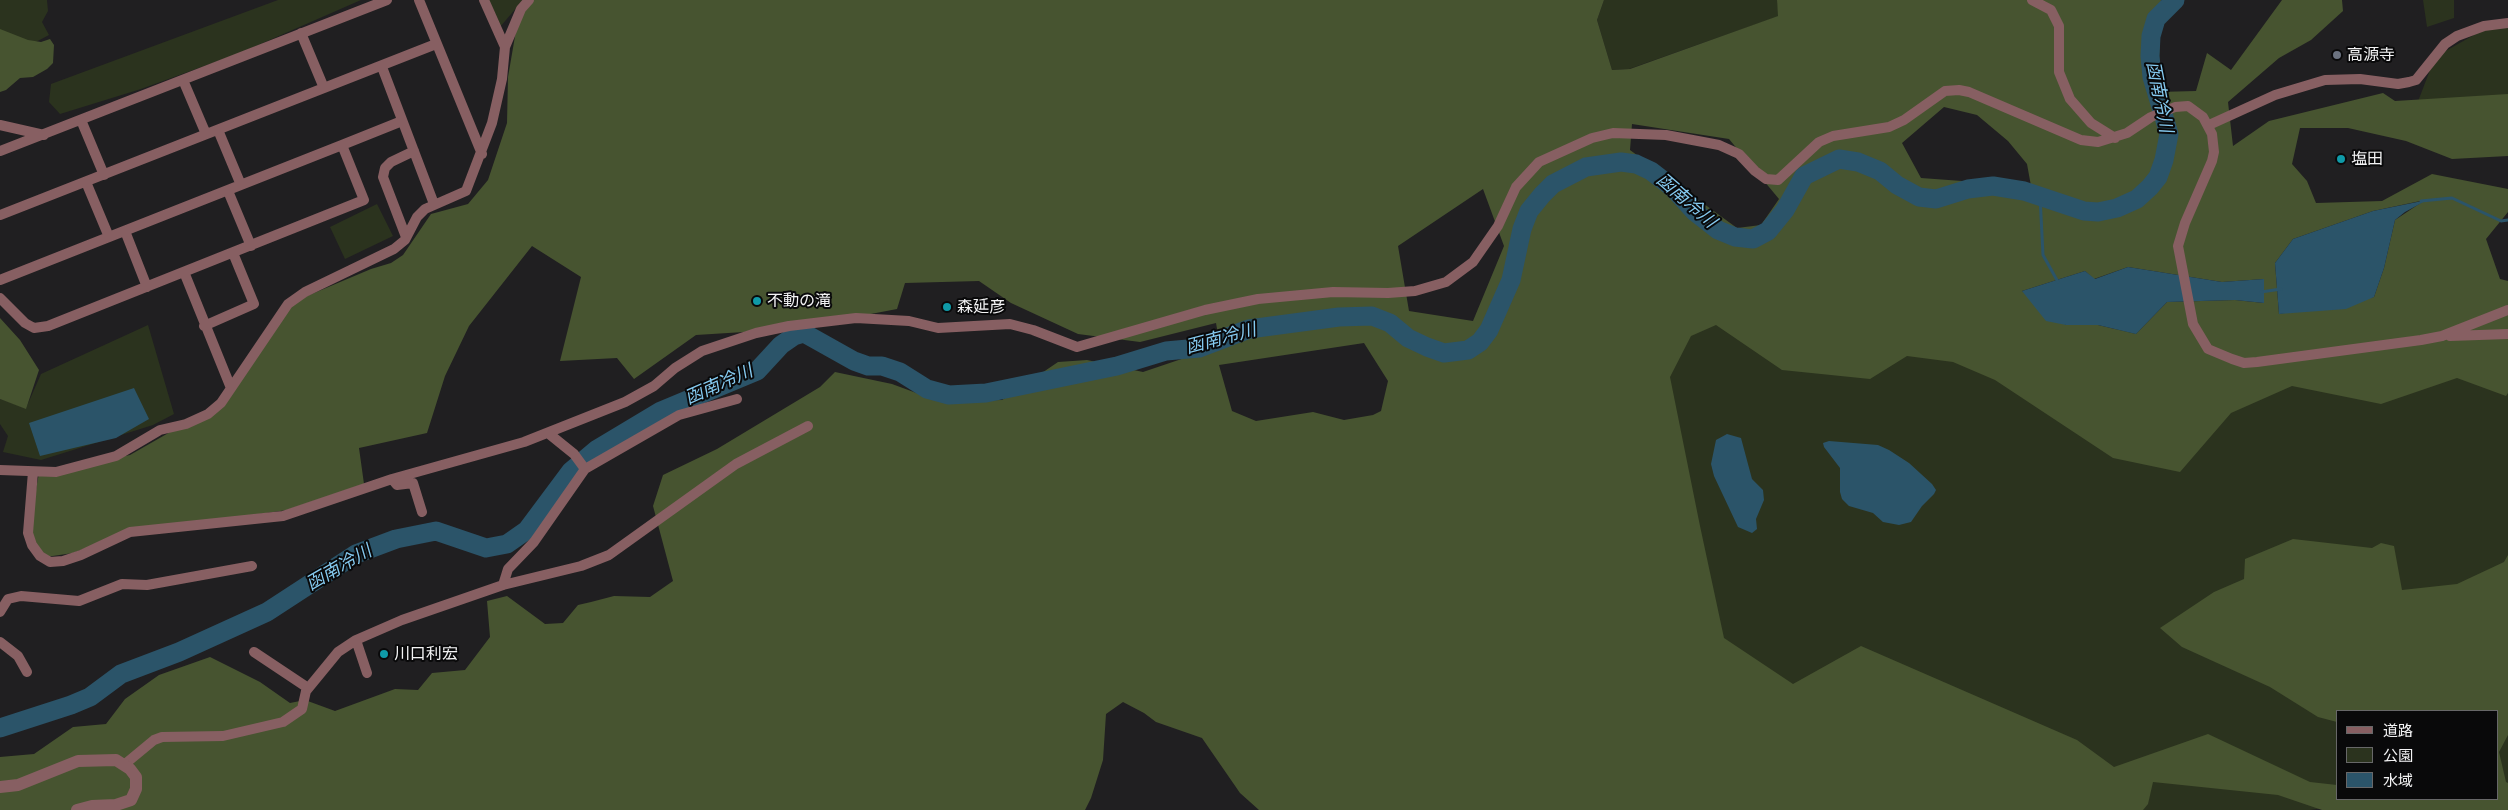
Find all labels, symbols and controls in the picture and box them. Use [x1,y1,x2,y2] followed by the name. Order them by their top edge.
[2347,45,2395,65] place label: 高源寺
[2331,49,2343,61] marker: 高源寺
[2142,60,2176,134] water label: 函南冷川
[2351,149,2383,169] place label: 塩田
[2335,153,2347,165] marker: 塩田
[1652,169,1720,233] water label: 函南冷川
[767,291,831,311] place label: 不動の滝
[751,295,763,307] marker: 不動の滝
[957,297,1005,317] place label: 森延彦
[941,301,953,313] marker: 森延彦
[1183,319,1259,359] water label: 函南冷川
[682,360,756,410] water label: 函南冷川
[302,541,376,595] water label: 函南冷川
[394,644,458,664] place label: 川口利宏
[378,648,390,660] marker: 川口利宏
[2336,710,2498,800] legend
[2383,722,2413,740] text: 道路
[2383,747,2413,765] text: 公園
[2383,772,2413,790] text: 水域

